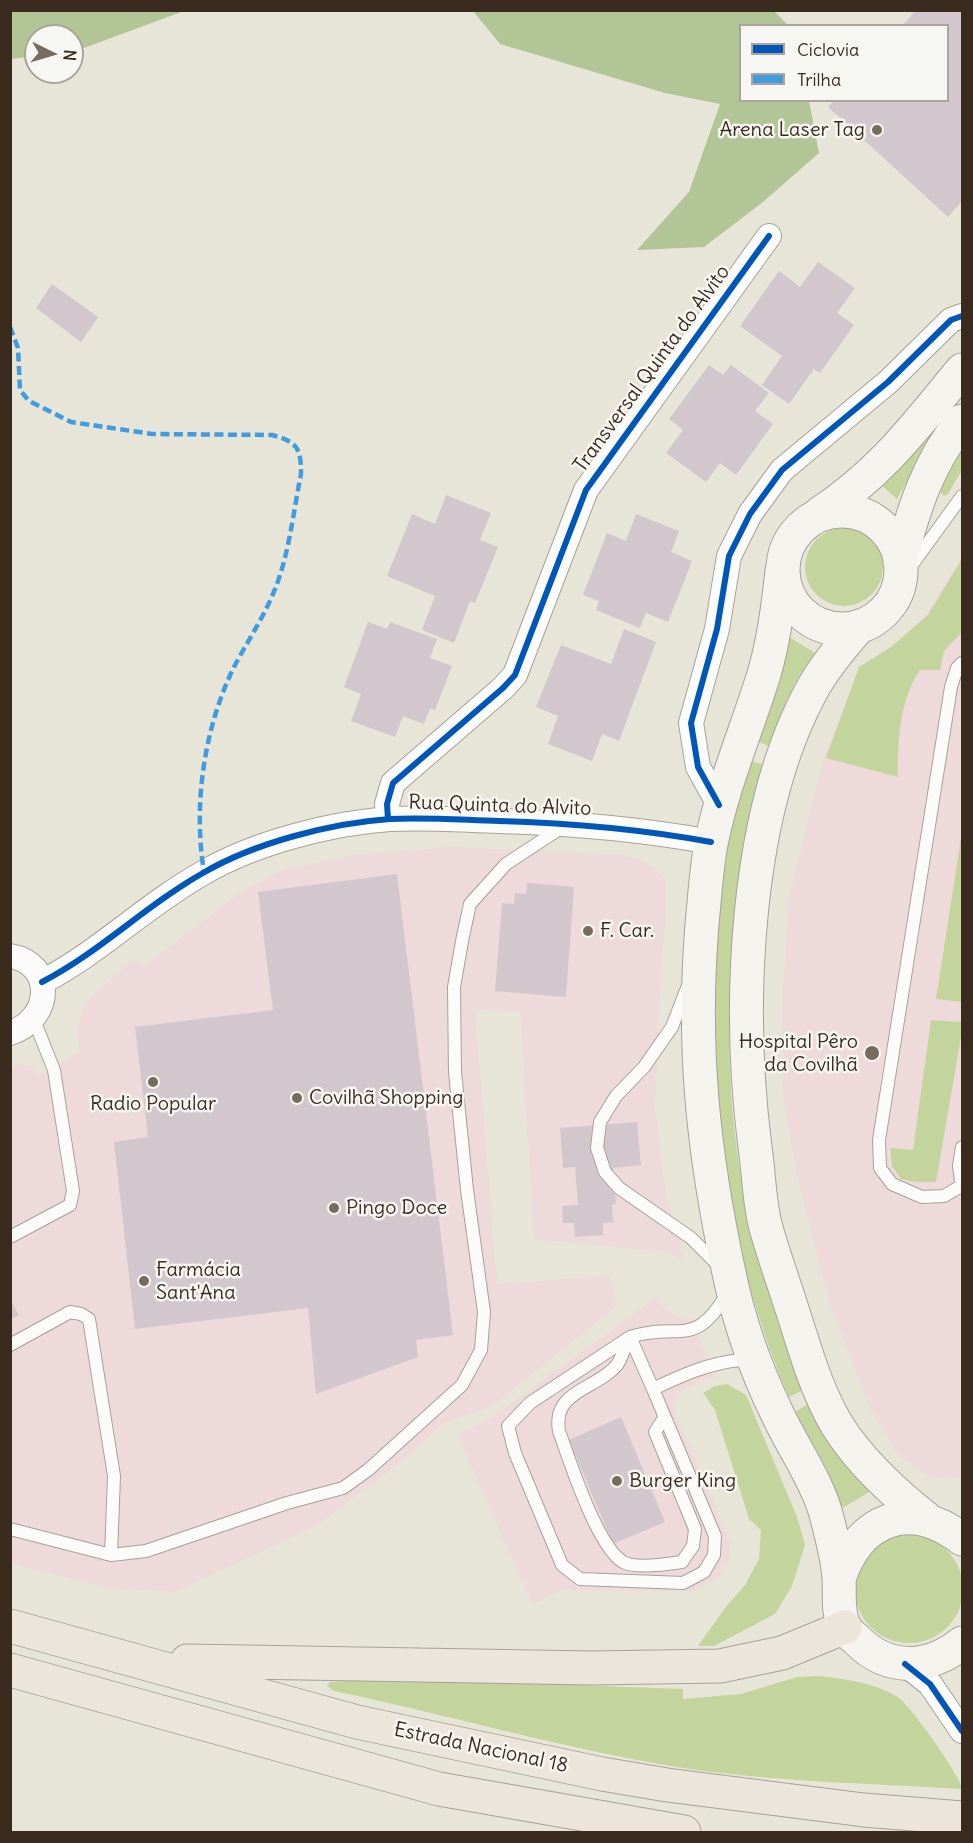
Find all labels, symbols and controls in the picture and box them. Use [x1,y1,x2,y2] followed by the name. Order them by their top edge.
[24,24,84,84] north arrow
[739,24,949,102] legend
[797,38,859,61] text: Ciclovia
[59,49,80,62] text: N
[797,68,841,91] text: Trilha
[719,118,865,142] place label: Arena Laser Tag
[870,123,884,137] marker: Arena Laser Tag
[569,261,735,477] street label: Transversal Quinta do Alvito
[408,791,592,821] street label: Rua Quinta do Alvito
[600,919,654,943] place label: F. Car.
[581,924,595,938] marker: F. Car.
[739,1030,858,1077] place label: Hospital Pêro da Covilhã
[863,1044,881,1062] marker: Hospital Pêro da Covilhã
[146,1075,160,1089] marker: Radio Popular
[309,1086,463,1110] place label: Covilhã Shopping
[290,1091,304,1105] marker: Covilhã Shopping
[90,1092,216,1116] place label: Radio Popular
[346,1196,447,1220] place label: Pingo Doce
[327,1201,341,1215] marker: Pingo Doce
[156,1258,241,1305] place label: Farmácia Sant'Ana
[137,1274,151,1288] marker: Farmácia Sant'Ana
[629,1469,736,1493] place label: Burger King
[610,1474,624,1488] marker: Burger King
[392,1718,570,1778] street label: Estrada Nacional 18

